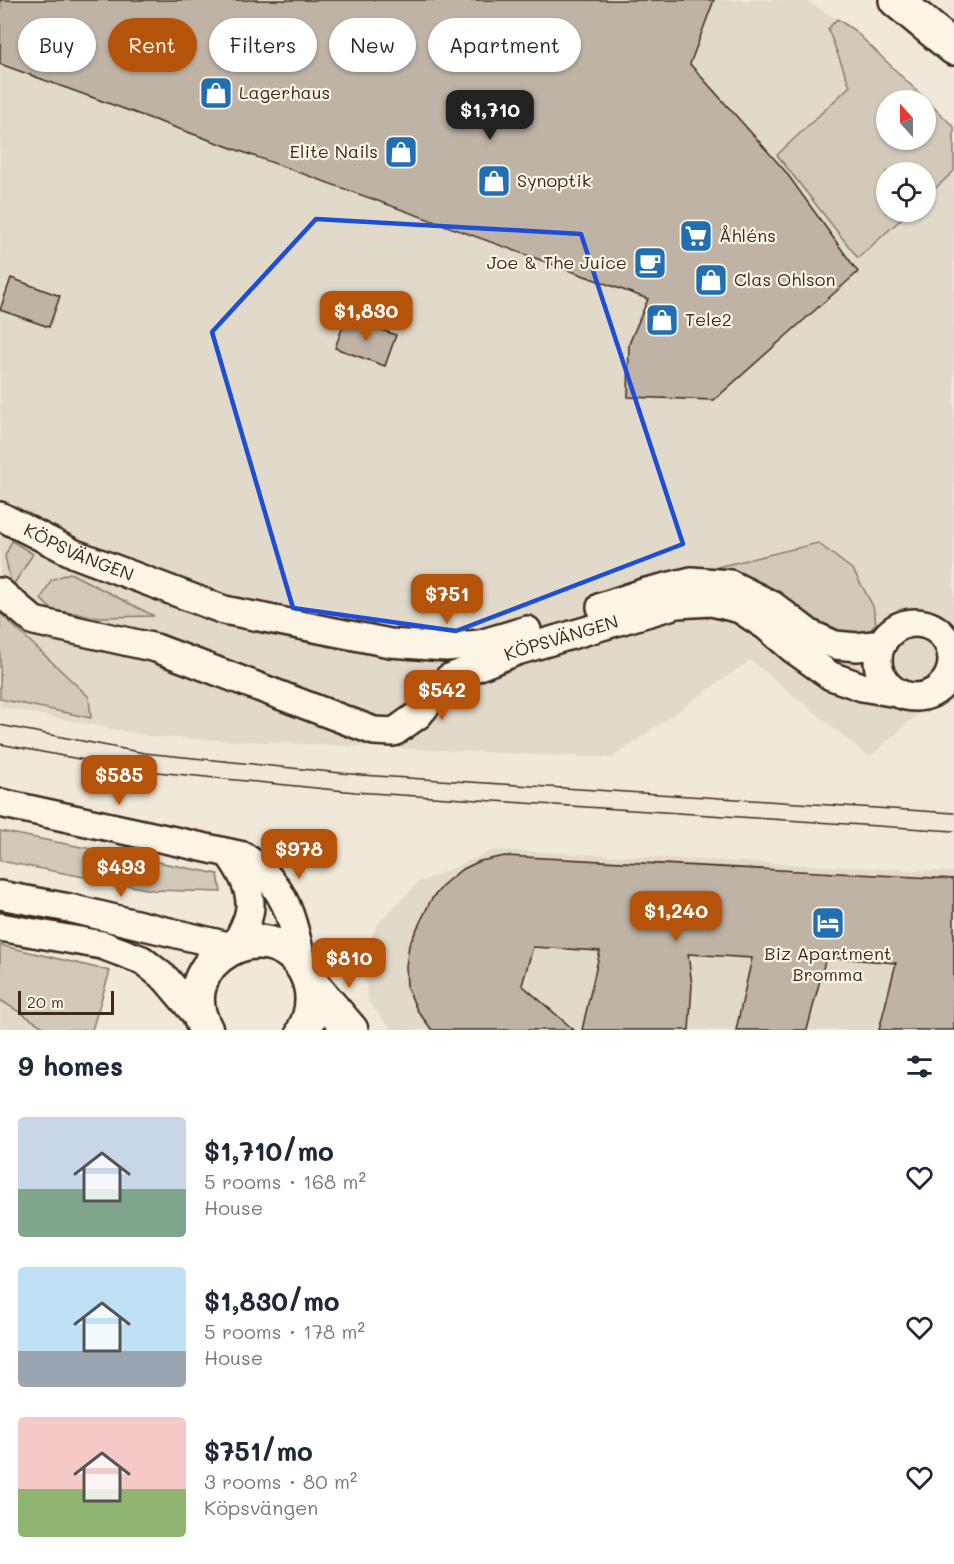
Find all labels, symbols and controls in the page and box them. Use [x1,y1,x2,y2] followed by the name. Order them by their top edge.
[18,18,96,72] chip: Buy
[108,18,197,72] chip: Rent
[209,18,317,72] chip: Filters
[329,18,416,72] chip: New
[428,18,581,72] chip: Apartment
[198,75,234,111] shop icon: Lagerhaus
[239,80,330,104] place label: Lagerhaus
[441,90,539,141] pin: $1,710
[876,90,936,150] north arrow
[876,90,936,222] map controls
[460,96,520,122] text: $1,710
[383,134,419,170] shop icon: Elite Nails
[290,139,378,163] place label: Elite Nails
[876,162,936,222] button: locate
[476,163,512,199] shop icon: Synoptik
[517,168,591,192] place label: Synoptik
[678,218,714,254] supermarket icon: Åhléns
[719,223,776,247] place label: Åhléns
[632,245,668,281] cafe icon: Joe & The Juice
[487,250,627,274] place label: Joe & The Juice
[693,262,729,298] shop icon: Clas Ohlson
[734,267,835,291] place label: Clas Ohlson
[317,291,415,342] pin: $1,830
[334,297,398,323] text: $1,830
[644,302,680,338] shop icon: Tele2
[685,307,732,331] place label: Tele2
[20,517,138,586] street label: KÖPSVÄNGEN
[411,574,483,625] pin: $751
[425,580,469,606] text: $751
[500,609,621,666] street label: KÖPSVÄNGEN
[406,670,478,721] pin: $542
[418,676,466,702] text: $542
[83,755,155,806] pin: $585
[95,761,143,787] text: $585
[263,829,335,880] pin: $978
[275,835,323,861] text: $978
[85,847,157,898] pin: $493
[96,853,146,879] text: $493
[627,891,725,942] pin: $1,240
[644,897,708,923] text: $1,240
[810,905,846,941] hotel icon: Biz Apartment Bromma
[313,938,385,989] pin: $810
[764,941,892,986] place label: Biz Apartment Bromma
[326,944,372,970] text: $810
[18,988,114,1016] scale bar
[27,991,64,1012] text: 20 m
[18,1049,123,1083] text: 9 homes
[903,1050,936,1083] icon: filters
[204,1134,334,1168] text: $1,710/mo
[66,1141,138,1213] icon: home
[903,1161,936,1194] icon: heart
[204,1168,366,1194] text: 5 rooms · 168 m²
[204,1194,263,1220] text: House
[204,1284,340,1318] text: $1,830/mo
[66,1291,138,1363] icon: home
[903,1311,936,1344] icon: heart
[204,1318,365,1344] text: 5 rooms · 178 m²
[204,1344,263,1370] text: House
[204,1434,313,1468] text: $751/mo
[66,1441,138,1513] icon: home
[903,1461,936,1494] icon: heart
[204,1468,357,1494] text: 3 rooms · 80 m²
[204,1494,318,1520] text: Köpsvängen

